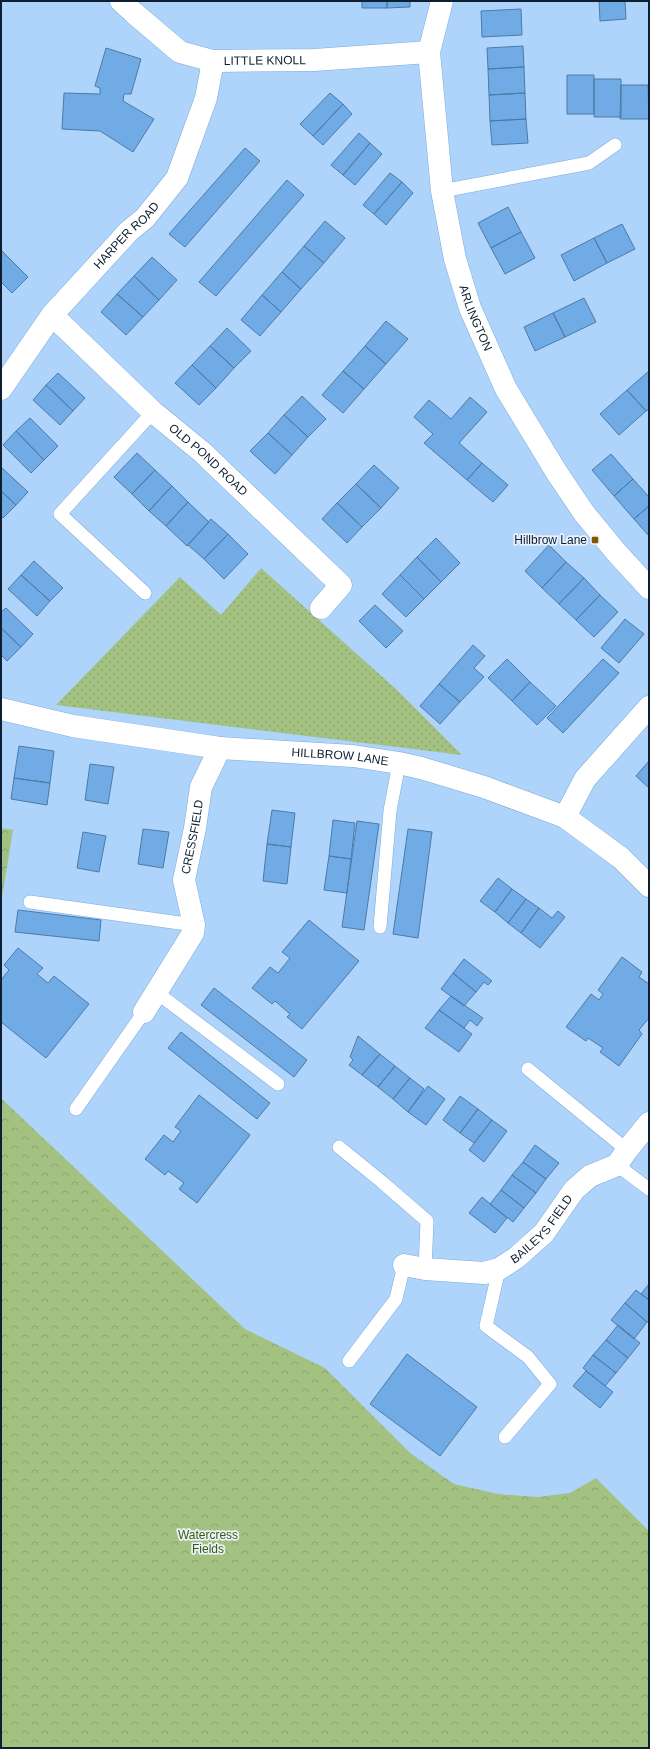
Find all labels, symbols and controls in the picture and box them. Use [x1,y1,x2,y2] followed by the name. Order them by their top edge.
[224,53,306,68] street label: LITTLE KNOLL
[91,199,162,272] street label: HARPER ROAD
[456,283,495,353] street label: ARLINGTON
[166,421,251,499] street label: OLD POND ROAD
[514,533,587,547] place label: Hillbrow Lane
[590,535,600,545] marker: Hillbrow Lane
[291,745,390,768] street label: HILLBROW LANE
[178,799,206,875] street label: CRESSFIELD
[508,1192,576,1267] street label: BAILEYS FIELD
[178,1528,238,1556] park label: Watercress Fields

